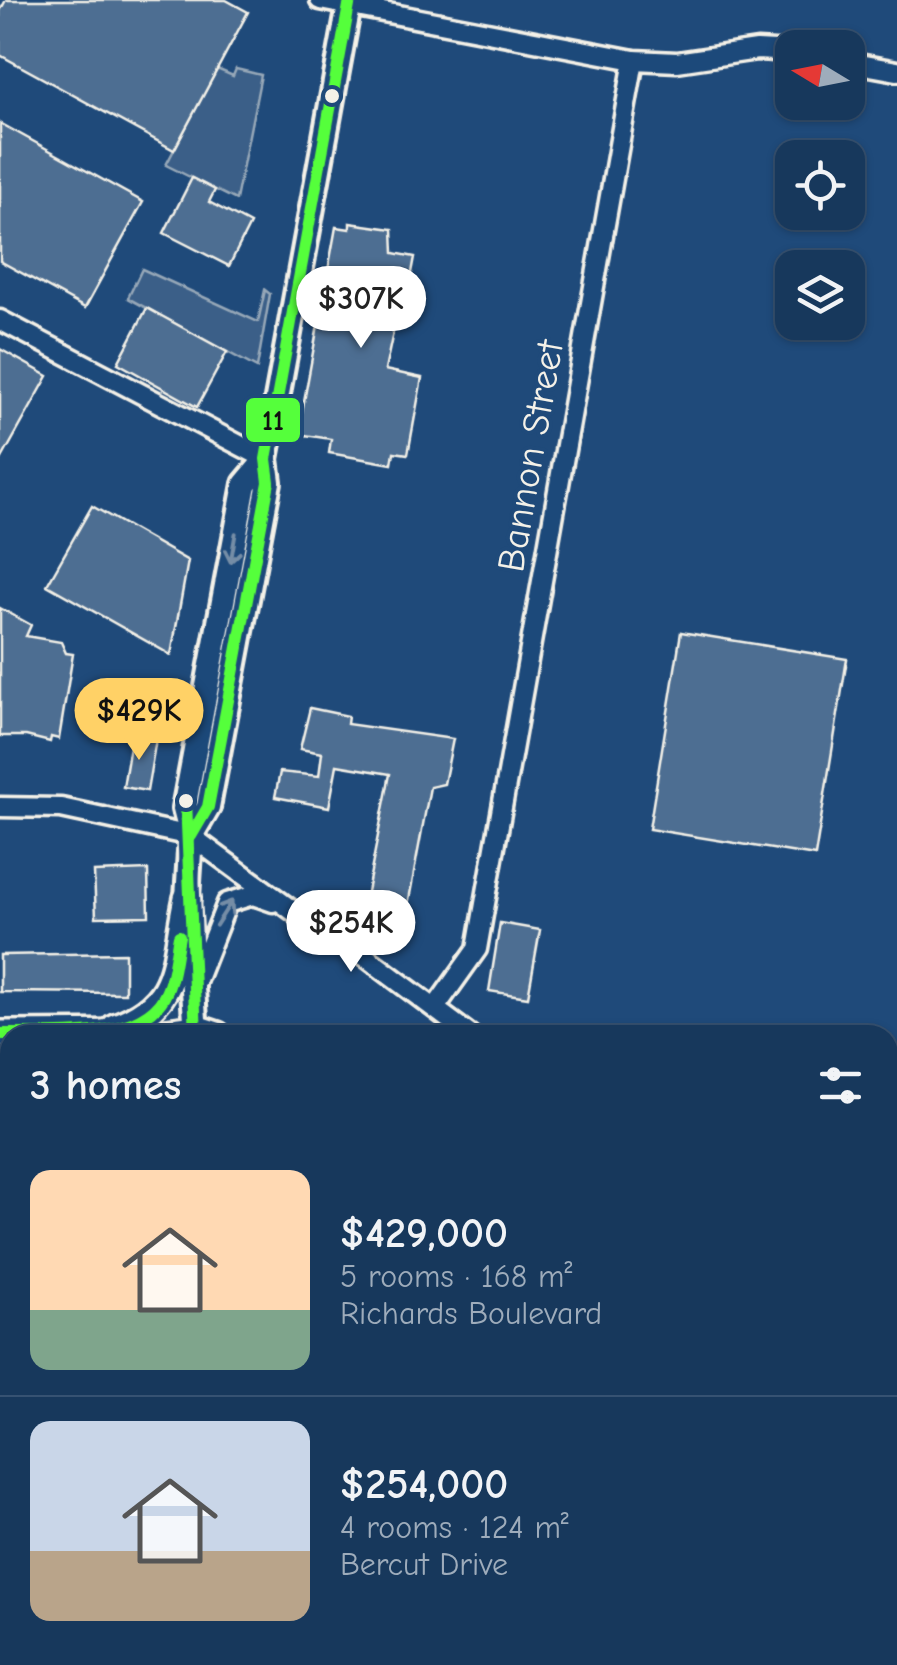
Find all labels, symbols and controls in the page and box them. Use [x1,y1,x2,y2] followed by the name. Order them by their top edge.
[775,30,865,120] north arrow
[775,30,865,340] map controls
[322,86,342,106] unlabelled marker
[775,140,865,230] button: locate
[775,250,865,340] button: layers
[291,266,431,351] pin: $307K
[318,280,404,317] text: $307K
[489,336,573,575] street label: Bannon Street
[244,396,302,444] line badge: 11
[262,405,284,437] text: 11
[223,531,242,564] one-way arrow
[69,678,209,763] pin: $429K
[97,692,181,729] text: $429K
[176,791,196,811] unlabelled marker
[281,890,421,975] pin: $254K
[213,900,234,928] one-way arrow
[308,904,394,941] text: $254K
[813,1058,868,1113] icon: filters
[30,1061,181,1110] text: 3 homes
[340,1209,508,1258] text: $429,000
[110,1210,230,1330] icon: home
[340,1258,572,1295] text: 5 rooms · 168 m²
[340,1295,602,1332] text: Richards Boulevard
[340,1460,508,1509] text: $254,000
[110,1461,230,1581] icon: home
[340,1509,569,1546] text: 4 rooms · 124 m²
[340,1546,508,1583] text: Bercut Drive

